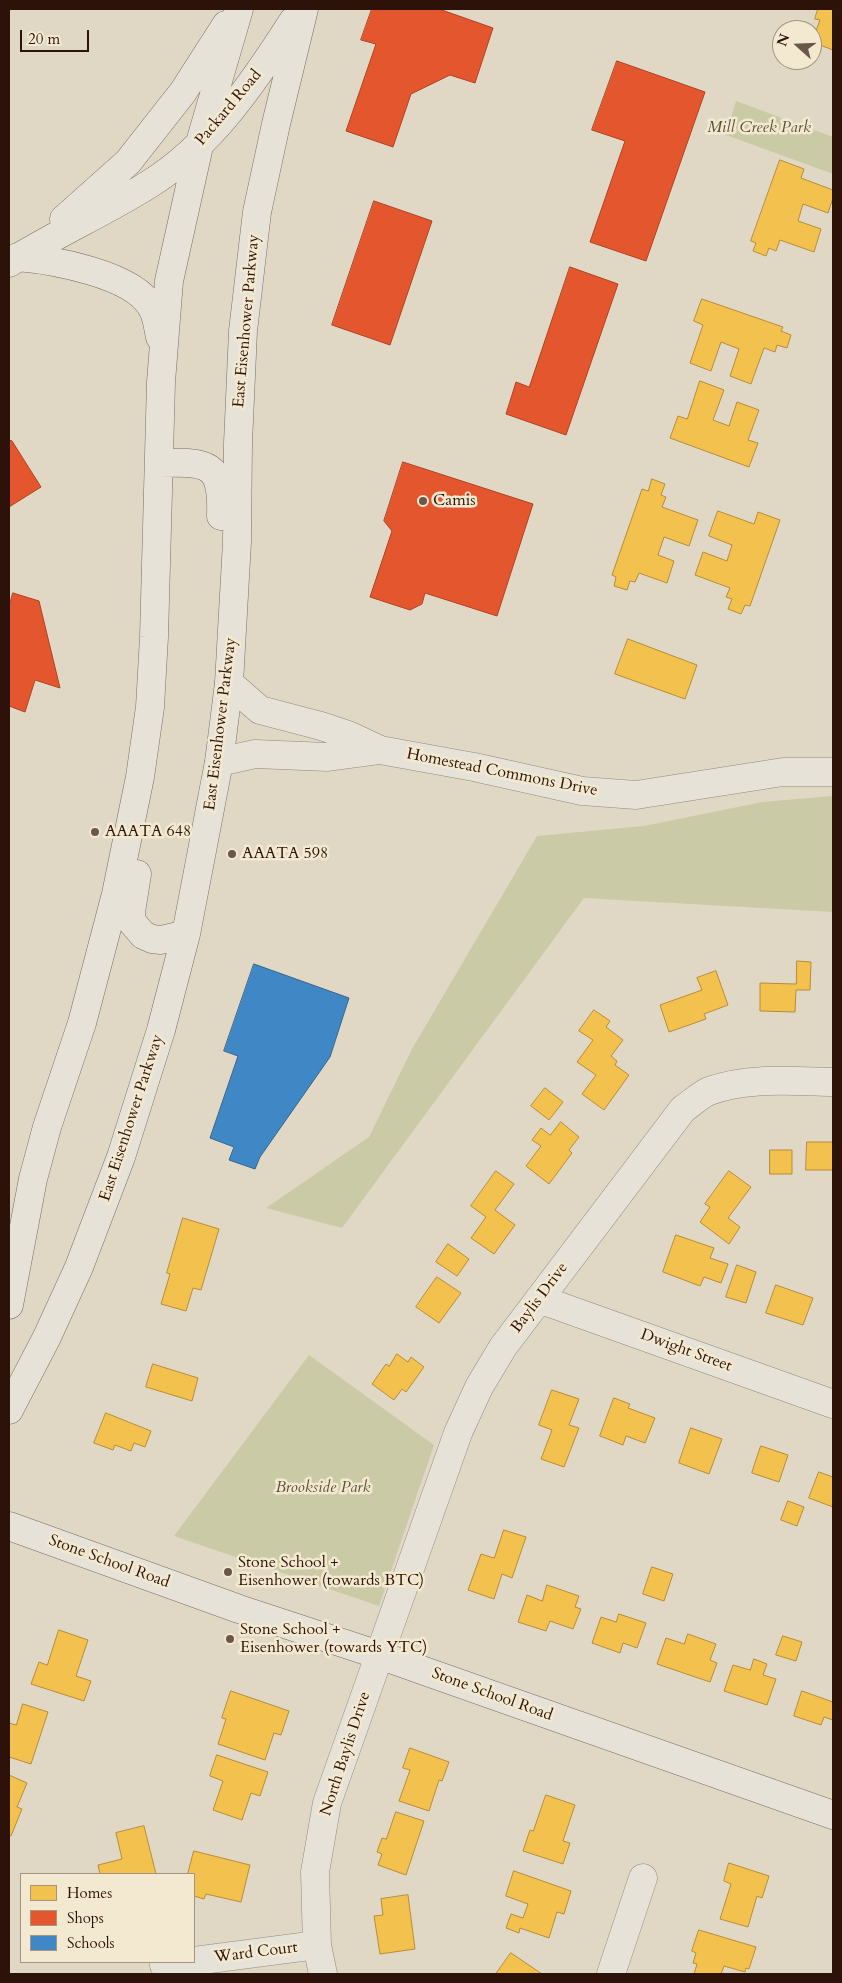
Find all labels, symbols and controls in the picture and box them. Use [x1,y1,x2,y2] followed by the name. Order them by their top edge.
[22,20,91,52] scale bar
[772,20,822,70] north arrow
[28,29,60,49] text: 20 m
[772,31,794,49] text: N
[192,66,266,150] street label: Packard Road
[707,118,811,138] park label: Mill Creek Park
[230,233,264,409] street label: East Eisenhower Parkway
[433,491,476,511] place label: Camis
[417,495,429,507] marker: Camis
[201,636,241,812] street label: East Eisenhower Parkway
[405,745,599,801] street label: Homestead Commons Drive
[105,822,191,842] place label: AAATA 648
[89,826,101,838] marker: AAATA 648
[242,844,328,864] place label: AAATA 598
[226,848,238,860] marker: AAATA 598
[96,1032,168,1204] street label: East Eisenhower Parkway
[507,1259,573,1337] street label: Baylis Drive
[638,1326,734,1376] street label: Dwight Street
[276,1478,370,1498] park label: Brookside Park
[46,1531,172,1593] street label: Stone School Road
[238,1553,424,1591] place label: Stone School + Eisenhower (towards BTC)
[222,1566,234,1578] marker: Stone School + Eisenhower (towards BTC)
[240,1620,427,1658] place label: Stone School + Eisenhower (towards YTC)
[224,1633,236,1645] marker: Stone School + Eisenhower (towards YTC)
[429,1664,555,1726] street label: Stone School Road
[317,1689,375,1819] street label: North Baylis Drive
[20,1873,195,1963] legend
[67,1883,112,1903] text: Homes
[67,1908,104,1928] text: Shops
[67,1933,115,1953] text: Schools
[213,1938,299,1968] street label: Ward Court

